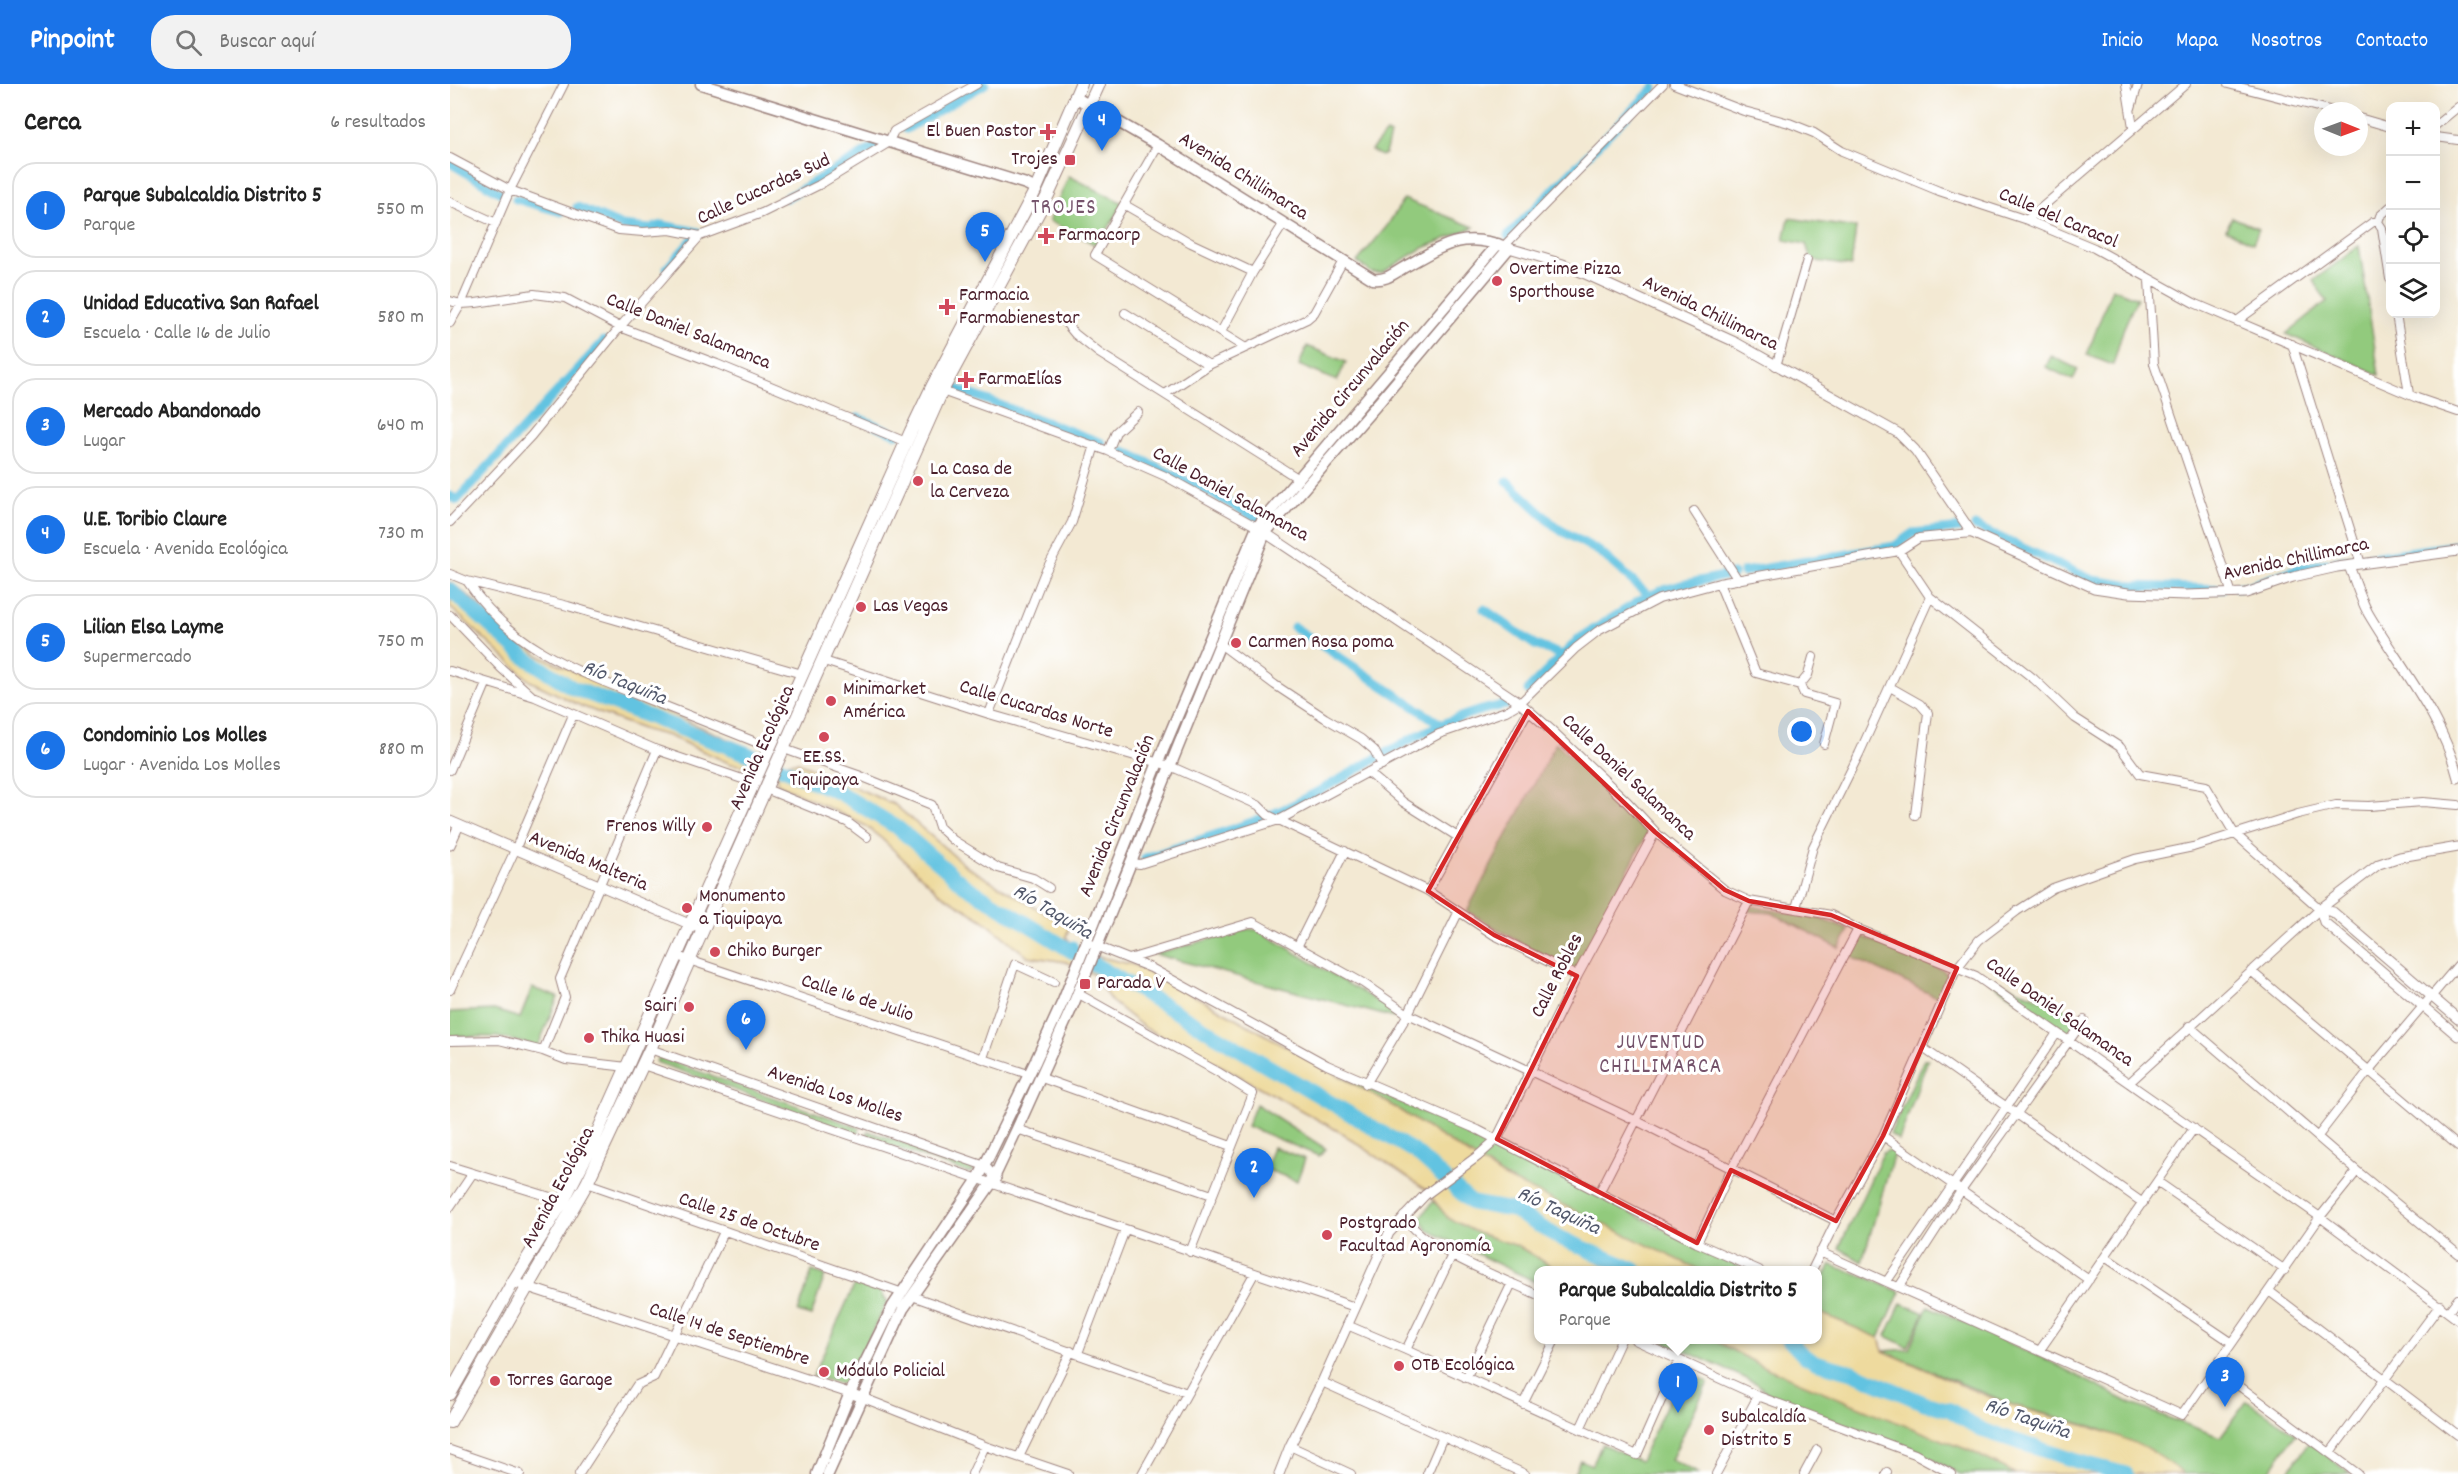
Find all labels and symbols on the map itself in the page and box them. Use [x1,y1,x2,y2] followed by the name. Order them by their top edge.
[1082,101,1122,151] pin: 4
[2314,102,2368,156] north arrow
[926,118,1037,146] place label: El Buen Pastor
[1041,125,1055,139] marker: El Buen Pastor
[1173,126,1314,228] street label: Avenida Chillimarca
[1011,146,1058,174] place label: Trojes
[693,147,835,233] street label: Calle Cucardas Sud
[1063,153,1077,167] marker: Trojes
[1994,181,2122,257] street label: Calle del Caracol
[1031,194,1097,224] district label: TROJES
[966,212,1004,262] pin: 5
[1058,222,1140,250] place label: Farmacorp
[1039,229,1053,243] marker: Farmacorp
[1509,256,1621,307] place label: Overtime Pizza Sporthouse
[1637,269,1783,359] street label: Avenida Chillimarca
[1490,274,1504,288] marker: Overtime Pizza Sporthouse
[959,282,1080,333] place label: Farmacia Farmabienestar
[602,286,775,378] street label: Calle Daniel Salamanca
[940,300,954,314] marker: Farmacia Farmabienestar
[1285,314,1417,464] street label: Avenida Circunvalación
[978,366,1062,394] place label: FarmaElías
[959,373,973,387] marker: FarmaElías
[1147,440,1314,550] street label: Calle Daniel Salamanca
[930,456,1012,507] place label: La Casa de la Cerveza
[911,474,925,488] marker: La Casa de la Cerveza
[2221,531,2372,589] street label: Avenida Chillimarca
[873,593,949,621] place label: Las Vegas
[854,600,868,614] marker: Las Vegas
[1248,629,1394,657] place label: Carmen Rosa poma
[1229,636,1243,650] marker: Carmen Rosa poma
[577,654,672,715] water label: Río Taquiña
[956,673,1117,747] street label: Calle Cucardas Norte
[843,676,926,727] place label: Minimarket América
[723,681,803,815] street label: Avenida Ecológica
[824,694,838,708] marker: Minimarket América
[1554,708,1702,848] street label: Calle Daniel Salamanca
[1787,717,1816,746] your location
[817,730,831,744] marker: EE.SS. Tiquipaya
[1073,731,1163,901] street label: Avenida Circunvalación
[790,744,859,795] place label: EE.SS. Tiquipaya
[606,813,696,841] place label: Frenos Willy
[700,820,714,834] marker: Frenos Willy
[524,824,652,900] street label: Avenida Malteria
[1006,877,1099,949] water label: Río Taquiña
[699,883,786,934] place label: Monumento a Tiquipaya
[680,901,694,915] marker: Monumento a Tiquipaya
[1525,929,1591,1023] street label: Calle Robles
[727,938,822,966] place label: Chiko Burger
[708,945,722,959] marker: Chiko Burger
[1979,951,2139,1075] street label: Calle Daniel Salamanca
[797,968,917,1030] street label: Calle 16 de Julio
[1097,970,1166,998] place label: Parada V
[1078,977,1092,991] marker: Parada V
[644,993,677,1021] place label: Sairi
[682,1000,696,1014] marker: Sairi
[726,1000,766,1050] pin: 6
[601,1024,685,1052] place label: Thika Huasi
[1599,1029,1723,1083] district label: JUVENTUD CHILLIMARCA
[582,1031,596,1045] marker: Thika Huasi
[763,1059,907,1131] street label: Avenida Los Molles
[515,1122,603,1254] street label: Avenida Ecológica
[1234,1148,1274,1198] pin: 2
[1512,1180,1605,1245] water label: Río Taquiña
[675,1186,824,1260] street label: Calle 25 de Octubre
[1339,1210,1491,1261] place label: Postgrado Facultad Agronomía
[1320,1228,1334,1242] marker: Postgrado Facultad Agronomía
[645,1296,813,1374] street label: Calle 14 de Septiembre
[1411,1352,1515,1380] place label: OTB Ecológica
[836,1358,945,1386] place label: Módulo Policial
[2206,1358,2244,1407] pin: 3
[1392,1359,1406,1373] marker: OTB Ecológica
[1658,1364,1698,1413] pin: 1
[817,1365,831,1379] marker: Módulo Policial
[507,1367,613,1395] place label: Torres Garage
[488,1374,502,1388] marker: Torres Garage
[1980,1391,2075,1449] water label: Río Taquiña
[1721,1404,1806,1455] place label: Subalcaldía Distrito 5
[1702,1423,1716,1437] marker: Subalcaldía Distrito 5

